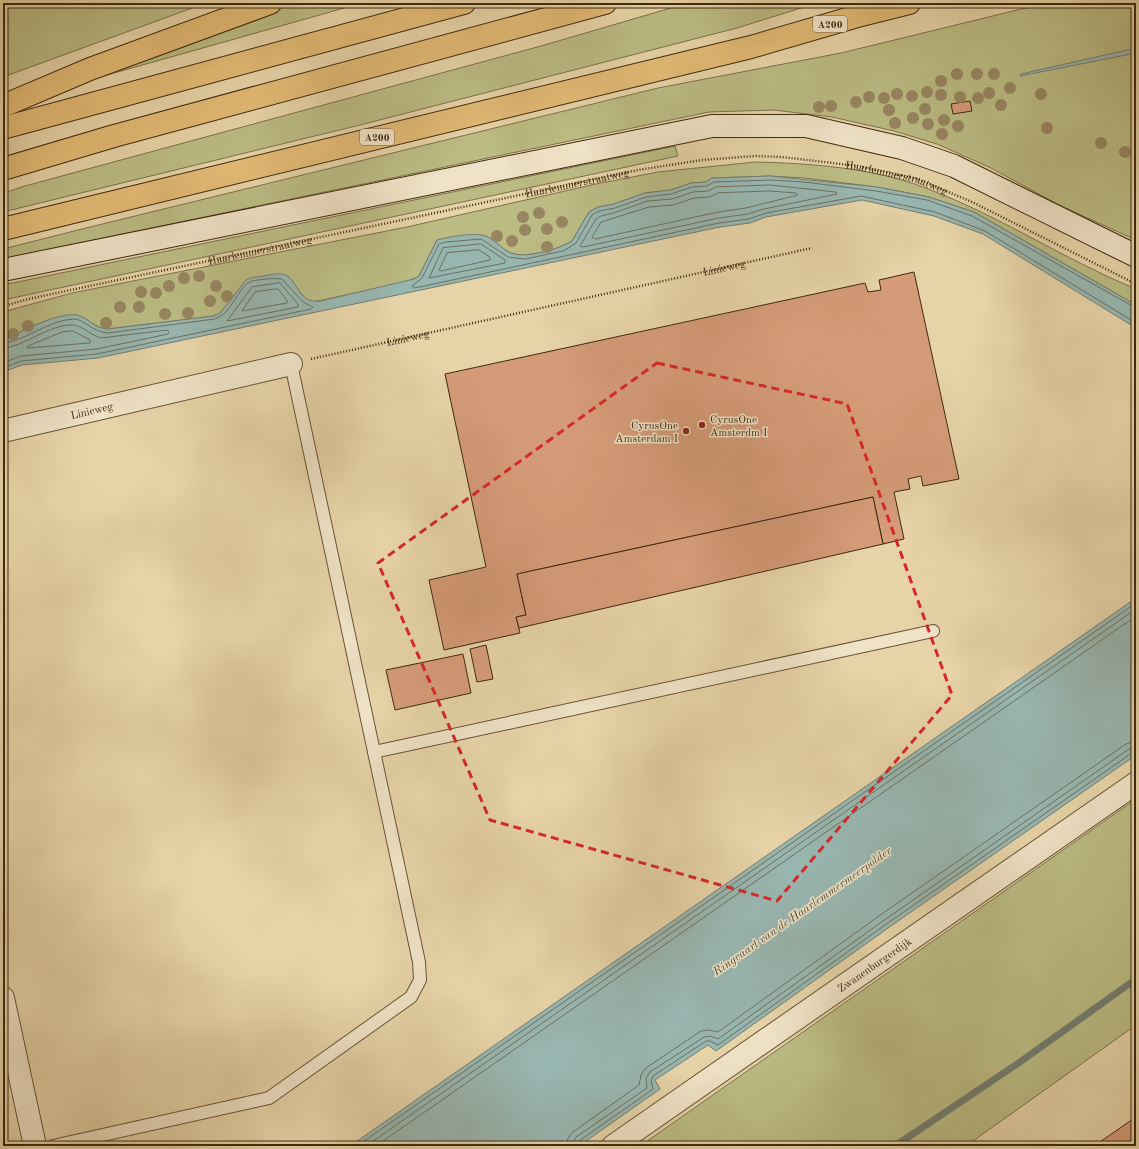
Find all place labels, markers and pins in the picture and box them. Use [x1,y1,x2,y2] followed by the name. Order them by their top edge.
[710,415,767,439] place label: CyrusOne Amsterdm I
[697,420,707,430] marker: CyrusOne Amsterdm I
[615,421,678,445] place label: CyrusOne Amsterdam I
[681,426,691,436] marker: CyrusOne Amsterdam I

